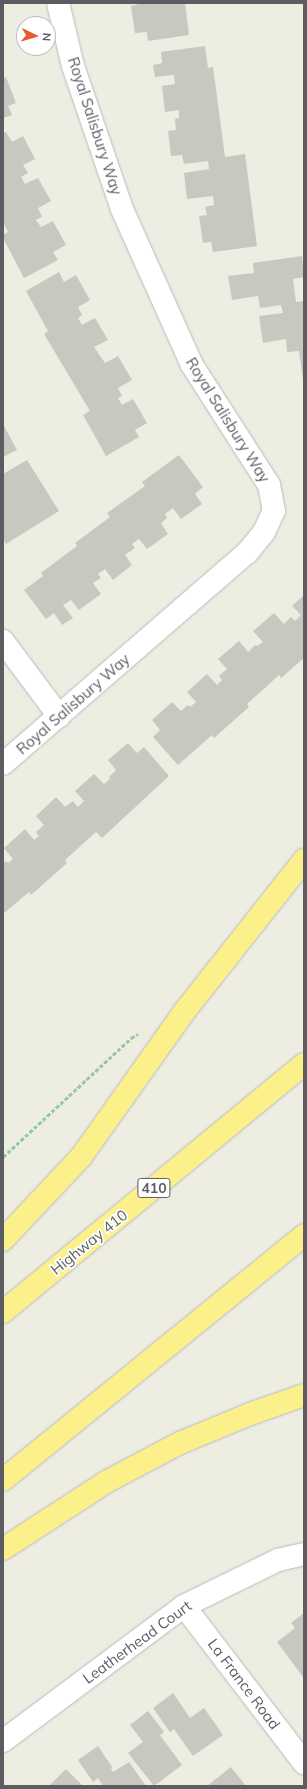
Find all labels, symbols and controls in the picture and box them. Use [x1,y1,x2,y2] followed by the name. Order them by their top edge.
[16,16,56,56] north arrow
[40,32,54,42] text: N
[64,55,126,197] street label: Royal Salisbury Way
[182,354,274,486] street label: Royal Salisbury Way
[13,650,133,758] street label: Royal Salisbury Way
[137,1176,171,1200] road number: 410
[47,1206,131,1278] street label: Highway 410
[79,1597,195,1687] street label: Leatherhead Court
[204,1635,284,1733] street label: La France Road

